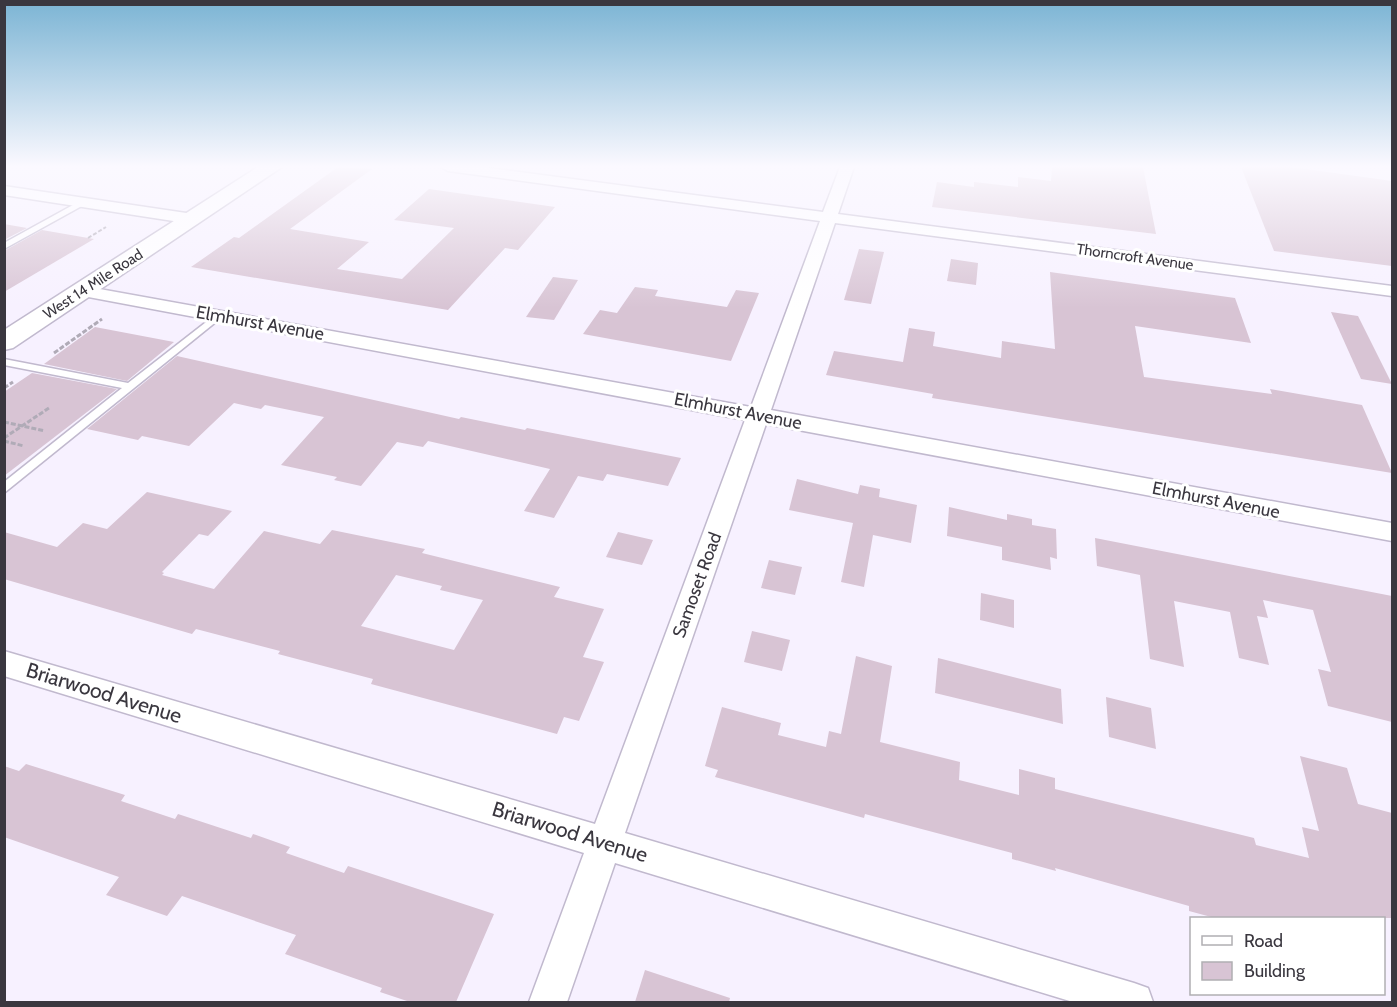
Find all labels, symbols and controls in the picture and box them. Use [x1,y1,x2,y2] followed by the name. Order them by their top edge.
[1075,240,1195,274] street label: Thorncroft Avenue
[40,245,146,323] street label: West 14 Mile Road
[194,301,326,345] street label: Elmhurst Avenue
[672,388,804,434] street label: Elmhurst Avenue
[1150,477,1282,523] street label: Elmhurst Avenue
[668,529,726,641] street label: Samoset Road
[23,657,185,728] street label: Briarwood Avenue
[489,796,651,867] street label: Briarwood Avenue
[1190,917,1385,995] legend
[1244,930,1283,952] text: Road
[1244,960,1306,982] text: Building

